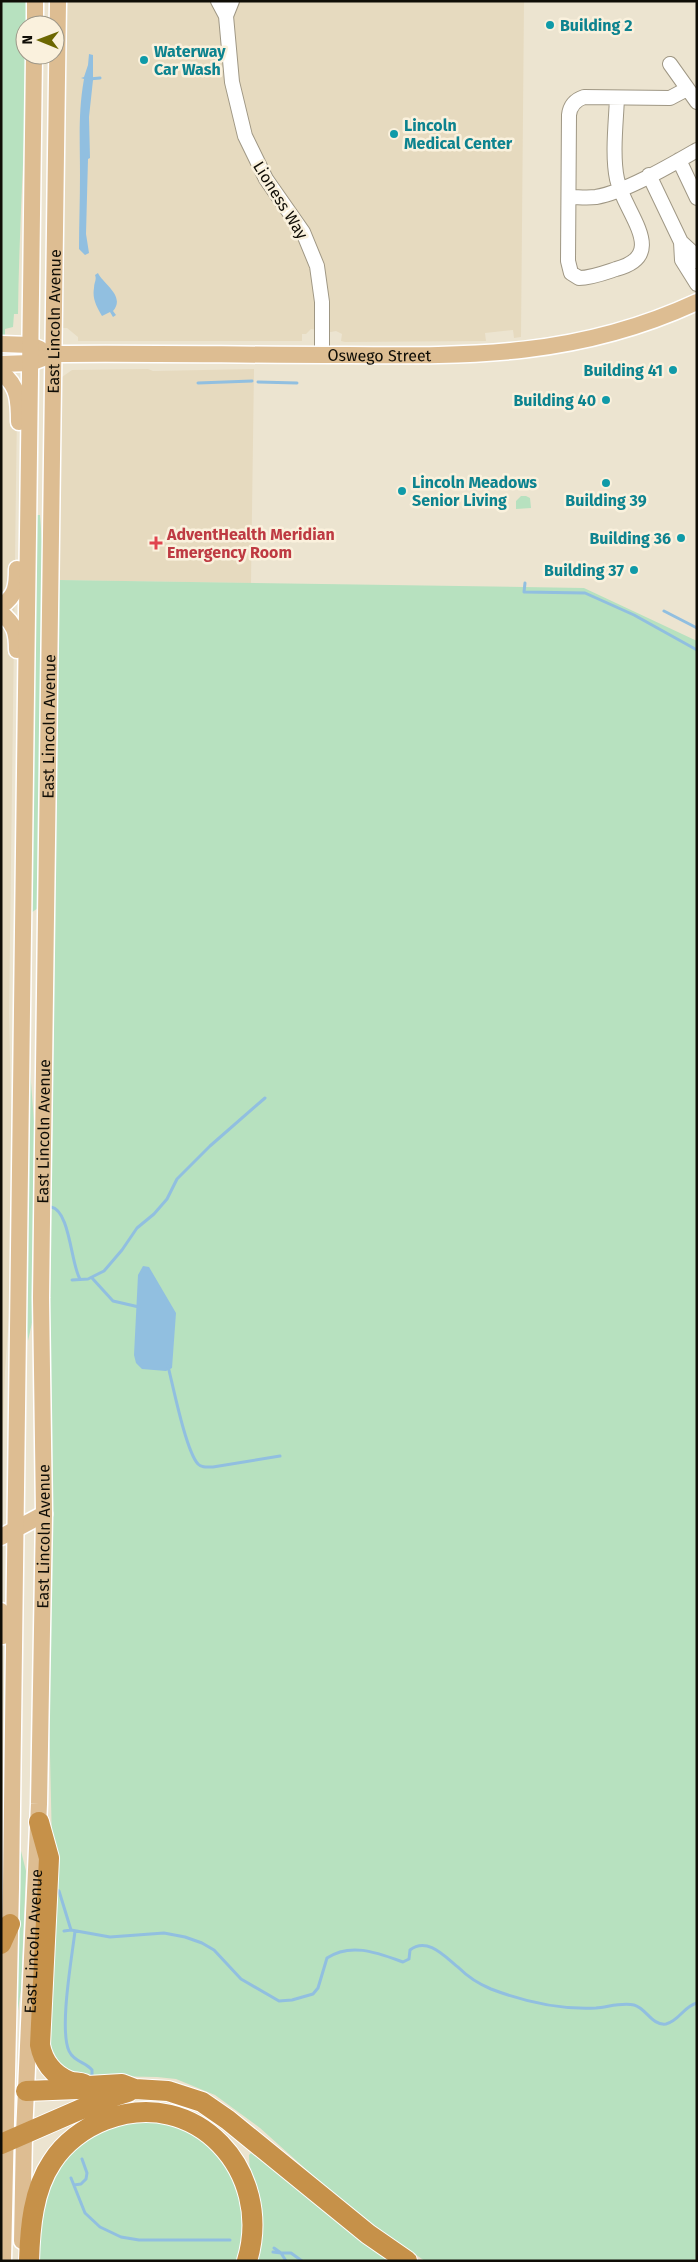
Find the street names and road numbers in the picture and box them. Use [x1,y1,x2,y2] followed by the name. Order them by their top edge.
[249,158,312,243] street label: Lioness Way
[44,249,65,394] street label: East Lincoln Avenue
[327,346,432,365] street label: Oswego Street
[39,654,59,799] street label: East Lincoln Avenue
[33,1059,54,1204] street label: East Lincoln Avenue
[33,1464,54,1609] street label: East Lincoln Avenue
[20,1869,46,2014] street label: East Lincoln Avenue

